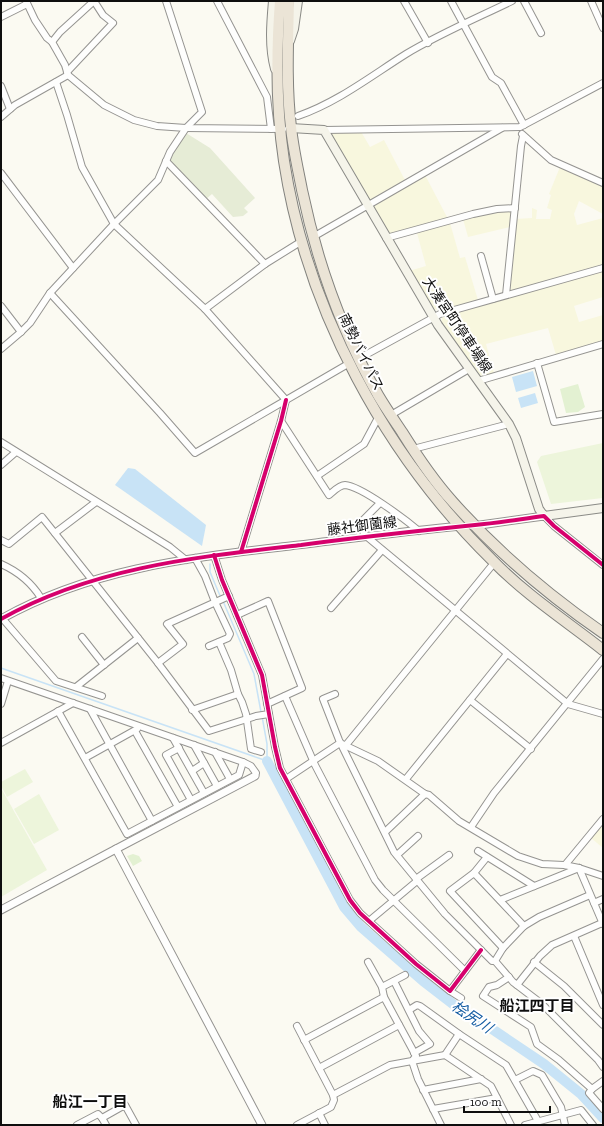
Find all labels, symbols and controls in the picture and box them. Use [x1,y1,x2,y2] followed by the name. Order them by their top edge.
[419,274,495,376] street label: 大湊宮町停車場線
[335,311,387,393] street label: 南勢バイパス
[326,513,398,539] street label: 藤社御薗線
[448,997,497,1038] water label: 桧尻川
[499,997,575,1015] district label: 船江四丁目
[464,1088,550,1114] scale bar
[52,1093,128,1111] district label: 船江一丁目
[470,1095,502,1109] text: 100 m

